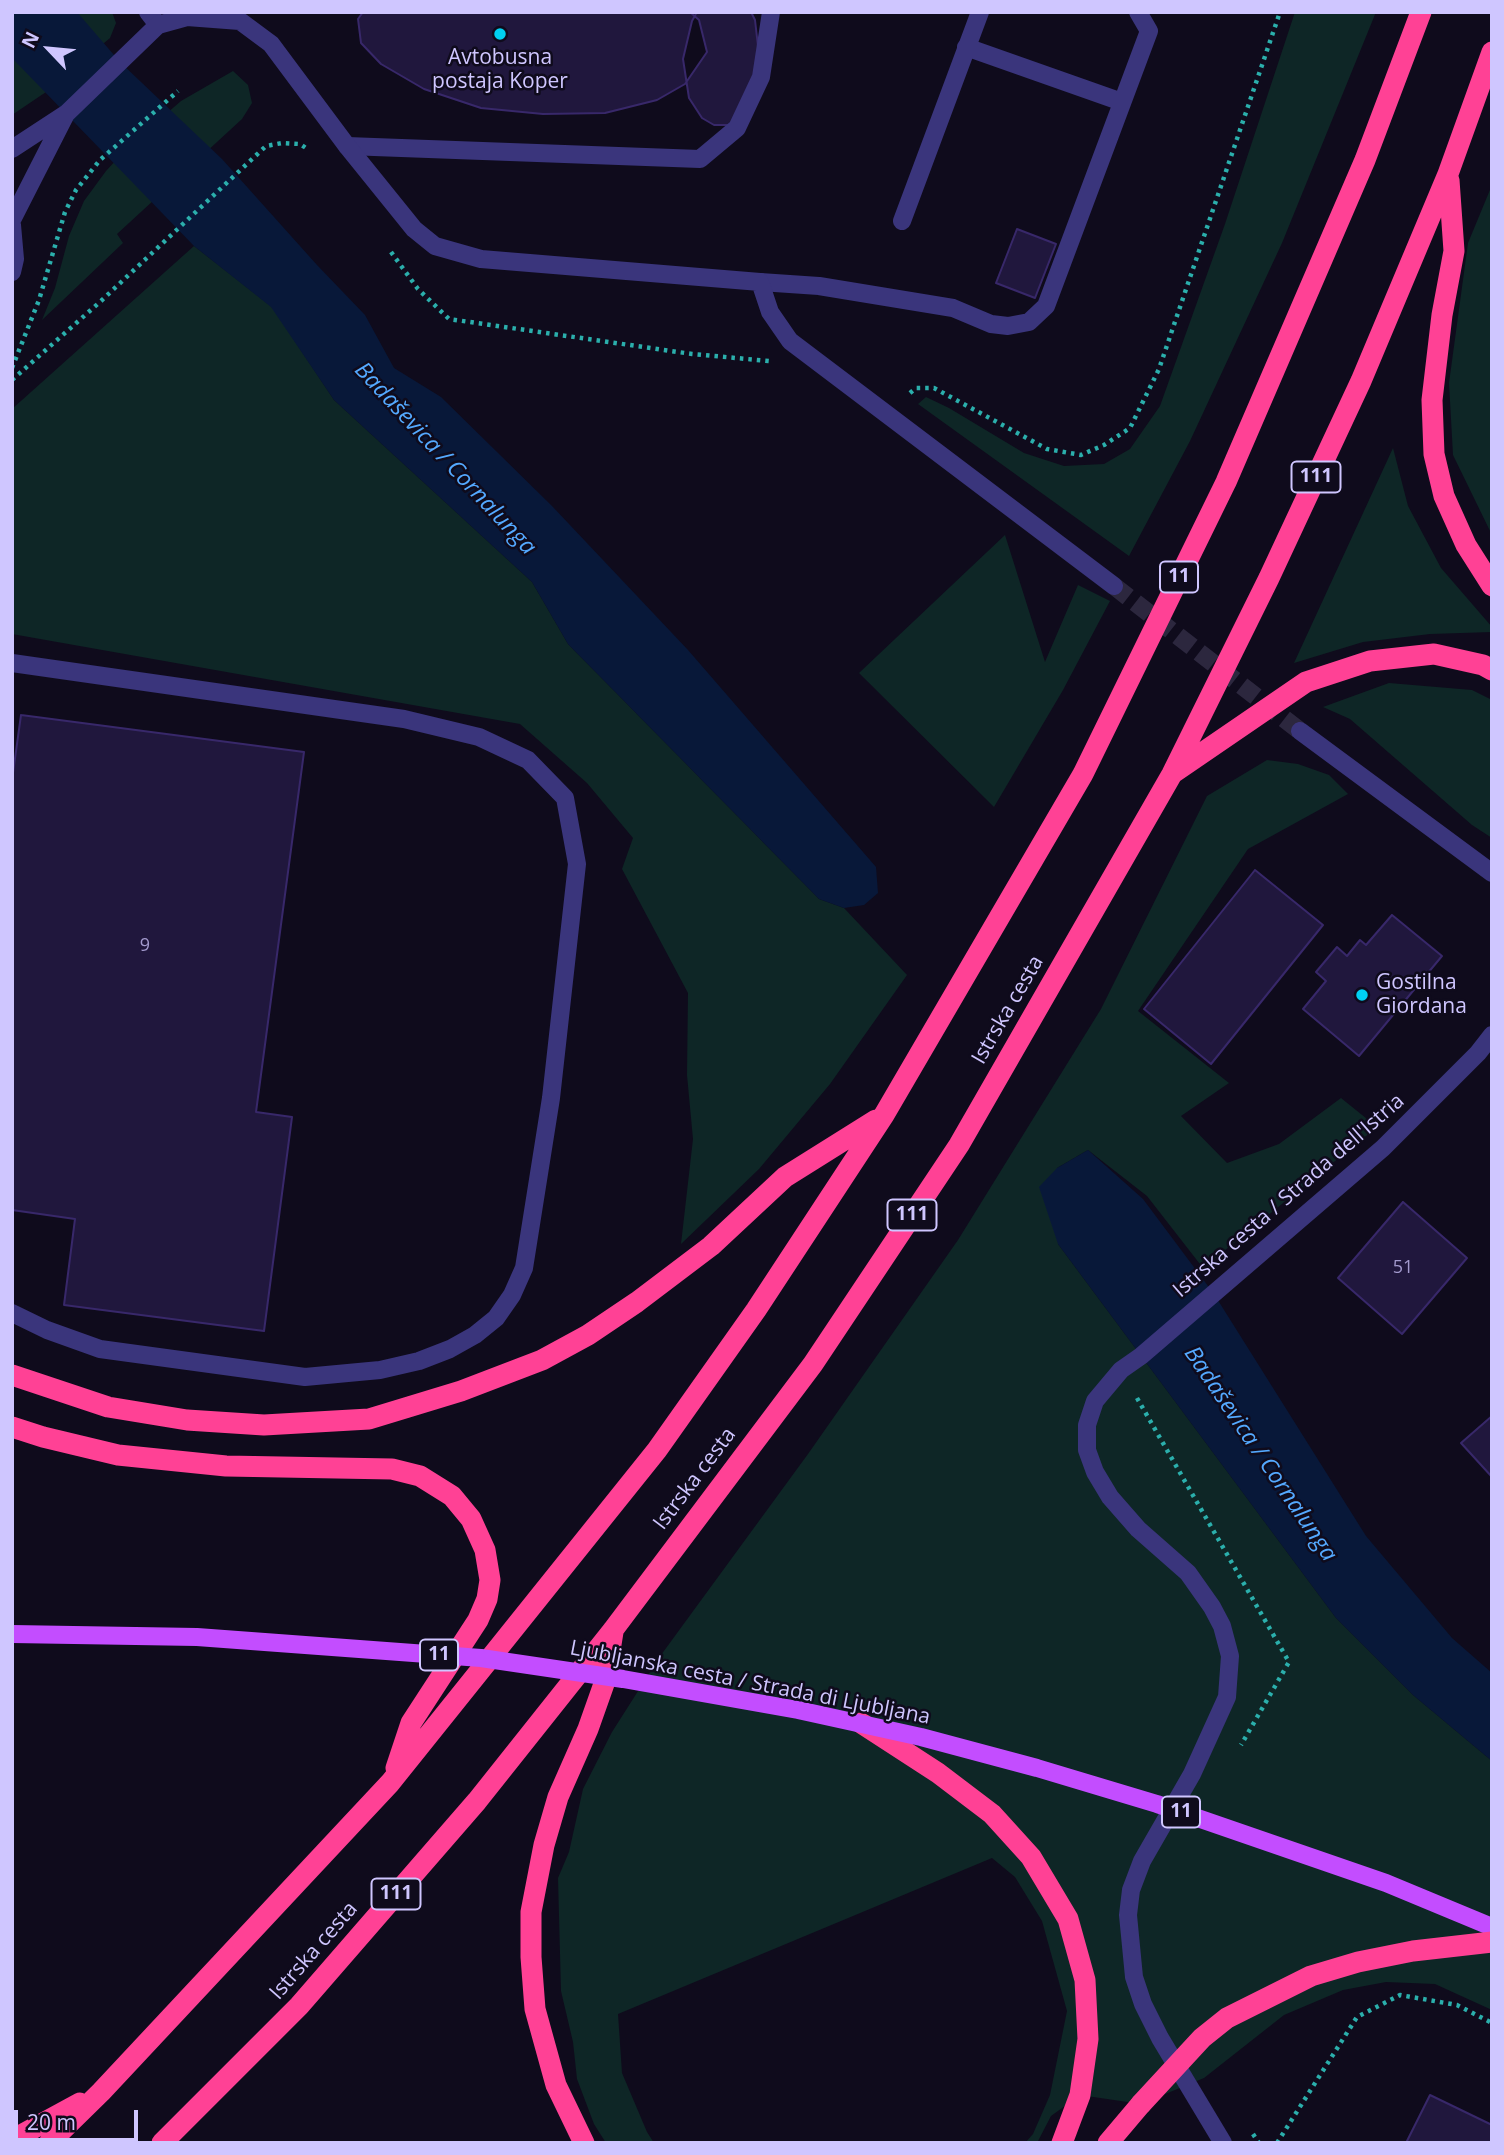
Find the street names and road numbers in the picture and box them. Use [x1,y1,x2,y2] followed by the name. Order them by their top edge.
[1292,462,1340,492] road number: 111
[1160,562,1198,592] road number: 11
[967,951,1049,1069] street label: Istrska cesta
[1168,1089,1410,1303] street label: Istrska cesta / Strada dell'Istria
[888,1200,936,1231] road number: 111
[648,1423,742,1535] street label: Istrska cesta
[568,1636,932,1730] street label: Ljubljanska cesta / Strada di Ljubljana
[420,1639,458,1670] road number: 11
[1162,1796,1200,1828] road number: 11
[372,1878,420,1910] road number: 111
[265,1897,363,2005] street label: Istrska cesta

